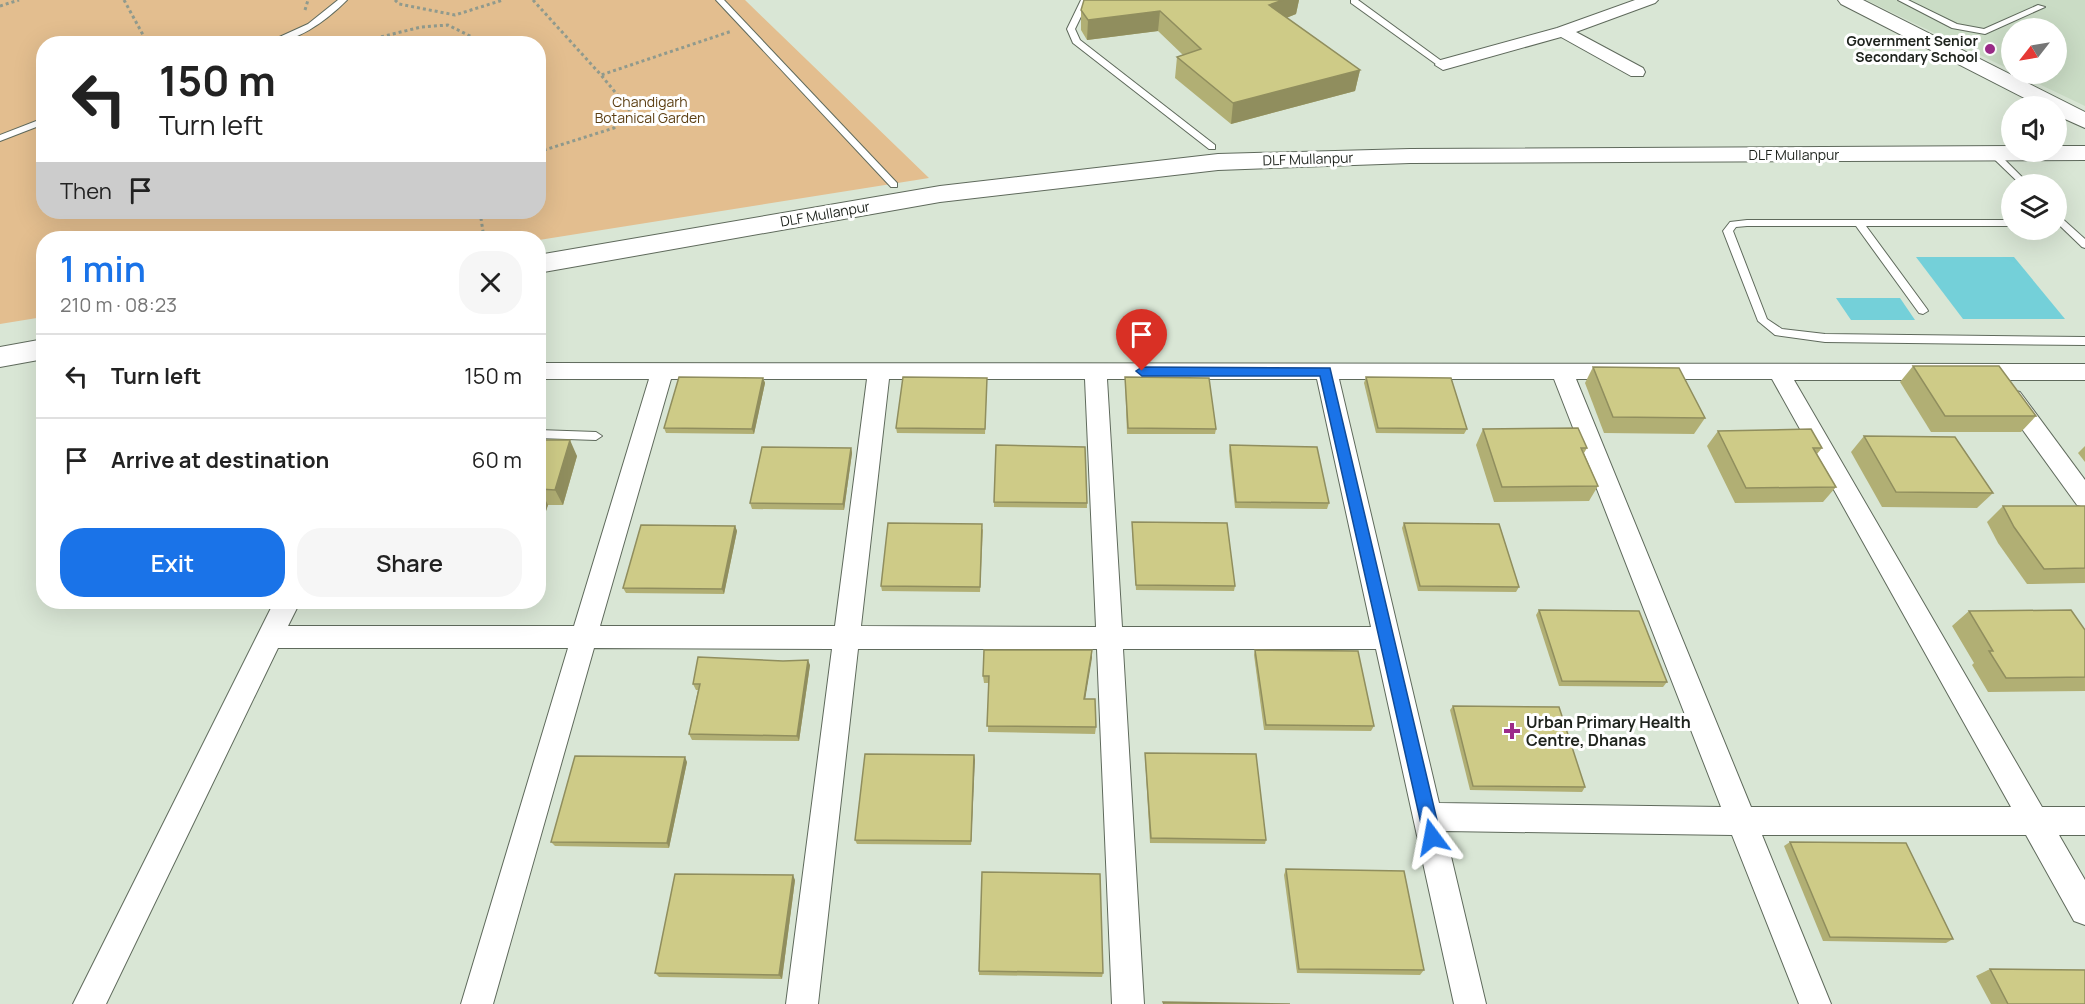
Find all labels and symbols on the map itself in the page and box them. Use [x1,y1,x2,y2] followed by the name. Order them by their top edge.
[2001,18,2067,84] north arrow
[1846,31,1978,66] place label: Government Senior Secondary School
[1983,42,1997,56] marker: Government Senior Secondary School
[595,92,705,127] park label: Chandigarh Botanical Garden
[1749,145,1839,164] street label: DLF Mullanpur
[1262,147,1354,170] street label: DLF Mullanpur
[779,196,871,231] street label: DLF Mullanpur
[1116,309,1167,371] pin
[1526,711,1691,751] place label: Urban Primary Health Centre, Dhanas
[1503,722,1521,740] marker: Urban Primary Health Centre, Dhanas
[1400,805,1464,869] position arrow

